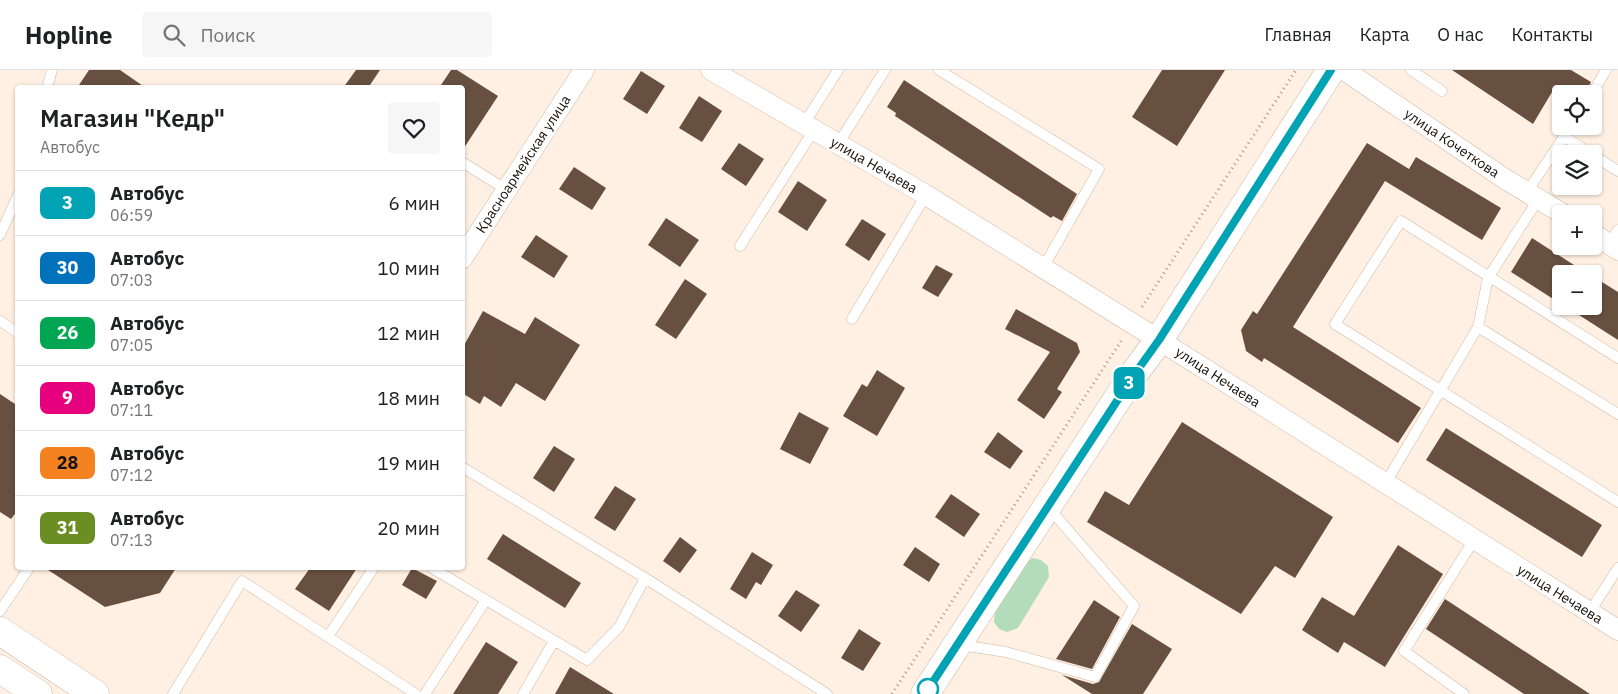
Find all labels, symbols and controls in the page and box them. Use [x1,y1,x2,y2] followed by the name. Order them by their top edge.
[142,12,492,57] search box
[25,19,112,51] text: Hopline
[160,21,188,49] icon: search
[200,23,255,47] text: Поиск
[1264,23,1332,46] text: Главная
[1360,23,1409,46] text: Карта
[1437,23,1484,46] text: О нас
[1512,23,1593,46] text: Контакты
[1552,85,1602,315] map controls
[1552,85,1602,135] button: locate
[472,91,575,236] street label: Красноармейская улица
[40,102,225,134] text: Магазин "Кедр"
[388,102,440,154] button: heart
[1401,104,1503,182] street label: улица Кочеткова
[827,133,921,197] street label: улица Нечаева
[40,137,100,157] text: Автобус
[1552,145,1602,195] button: layers
[110,181,184,205] text: Автобус
[62,191,73,214] text: 3
[389,191,440,215] text: 6 мин
[110,205,153,225] text: 06:59
[1552,205,1602,255] button: +
[110,246,184,270] text: Автобус
[57,256,78,279] text: 30
[377,256,440,280] text: 10 мин
[1552,265,1602,315] button: −
[110,270,153,290] text: 07:03
[110,311,184,335] text: Автобус
[57,321,78,344] text: 26
[377,321,440,345] text: 12 мин
[110,335,153,355] text: 07:05
[1172,343,1264,411] street label: улица Нечаева
[1113,367,1145,399] line badge: 3
[1124,371,1134,394] text: 3
[110,376,184,400] text: Автобус
[62,386,73,409] text: 9
[377,386,440,410] text: 18 мин
[110,400,153,420] text: 07:11
[110,441,184,465] text: Автобус
[57,451,78,474] text: 28
[377,451,440,475] text: 19 мин
[110,465,153,485] text: 07:12
[110,506,184,530] text: Автобус
[57,516,78,539] text: 31
[377,516,440,540] text: 20 мин
[110,530,153,550] text: 07:13
[1514,561,1607,628] street label: улица Нечаева
[917,678,939,694] unlabelled marker

